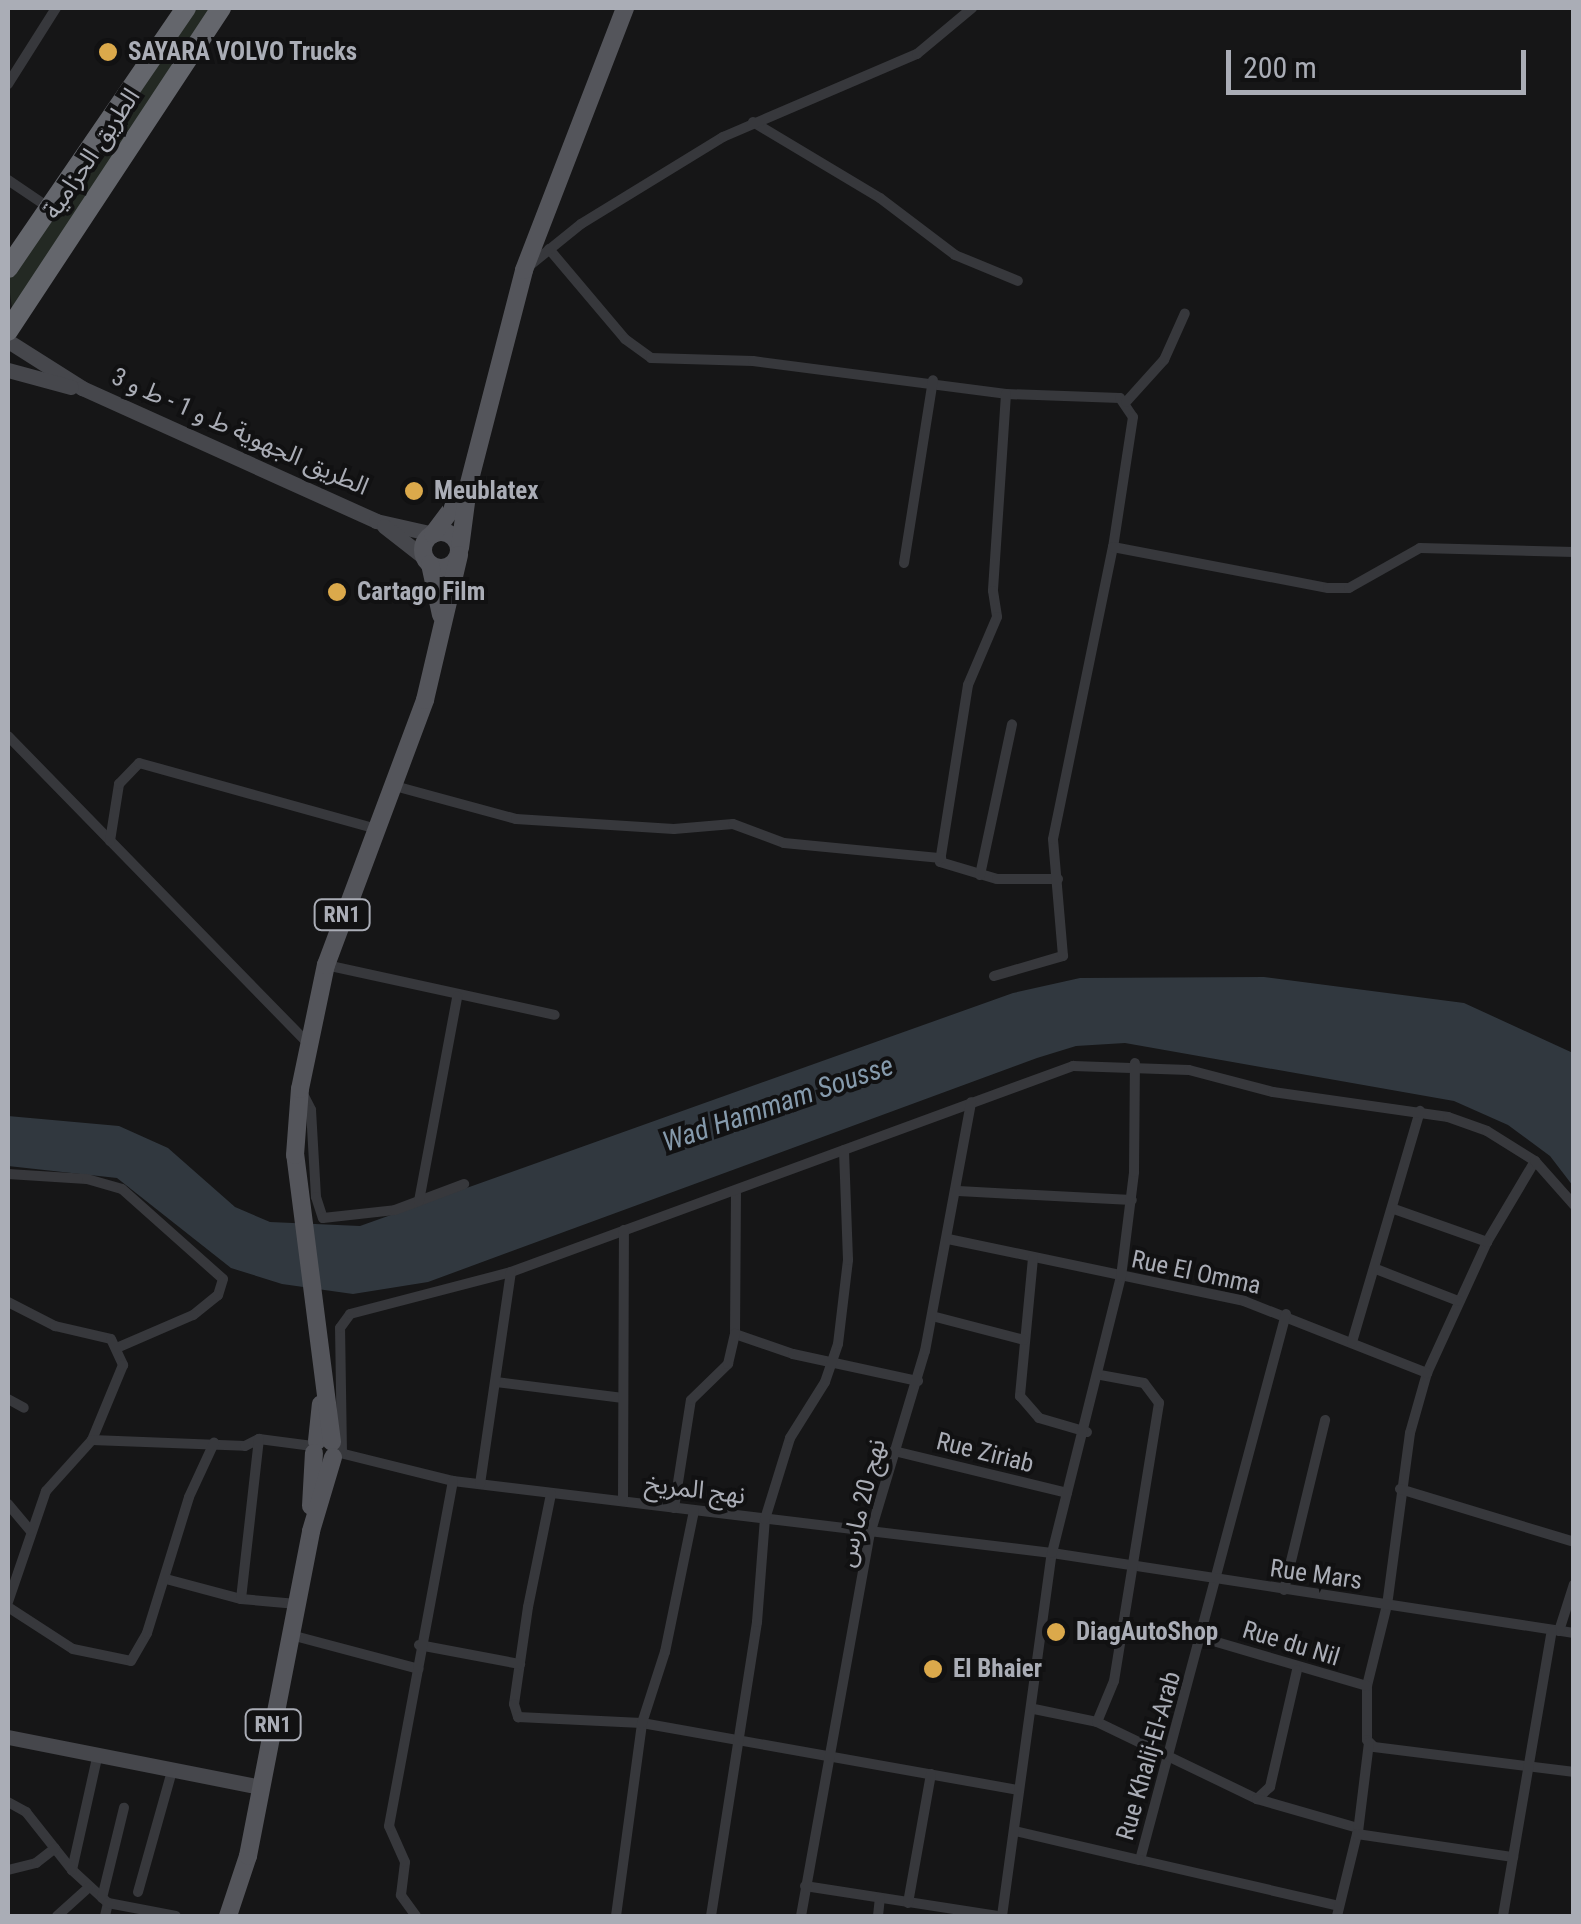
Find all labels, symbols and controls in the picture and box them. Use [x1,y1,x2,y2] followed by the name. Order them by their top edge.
[1231,30,1531,92] scale bar
[128,37,358,67] place label: SAYARA VOLVO Trucks
[97,41,119,63] marker: SAYARA VOLVO Trucks
[1243,50,1317,85] text: 200 m
[37,83,147,225] street label: الطريق الحزامية
[107,362,373,502] street label: الطريق الجهوية ط و 1 - ط و 3
[434,476,539,506] place label: Meublatex
[403,480,425,502] marker: Meublatex
[357,577,485,607] place label: Cartago Film
[326,581,348,603] marker: Cartago Film
[312,898,372,932] road number: RN1
[658,1049,898,1159] water label: Wad Hammam Sousse
[1129,1245,1263,1301] street label: Rue El Omma
[933,1426,1037,1480] street label: Rue Ziriab
[832,1436,892,1570] street label: نهج 20 مارس
[643,1469,747,1511] street label: نهج المريخ
[1268,1554,1364,1596] street label: Rue Mars
[1239,1615,1343,1673] street label: Rue du Nil
[1076,1617,1218,1647] place label: DiagAutoShop
[1045,1621,1067,1643] marker: DiagAutoShop
[953,1654,1042,1684] place label: El Bhaier
[922,1658,944,1680] marker: El Bhaier
[1111,1668,1187,1844] street label: Rue Khalij-El-Arab
[243,1708,303,1742] road number: RN1

